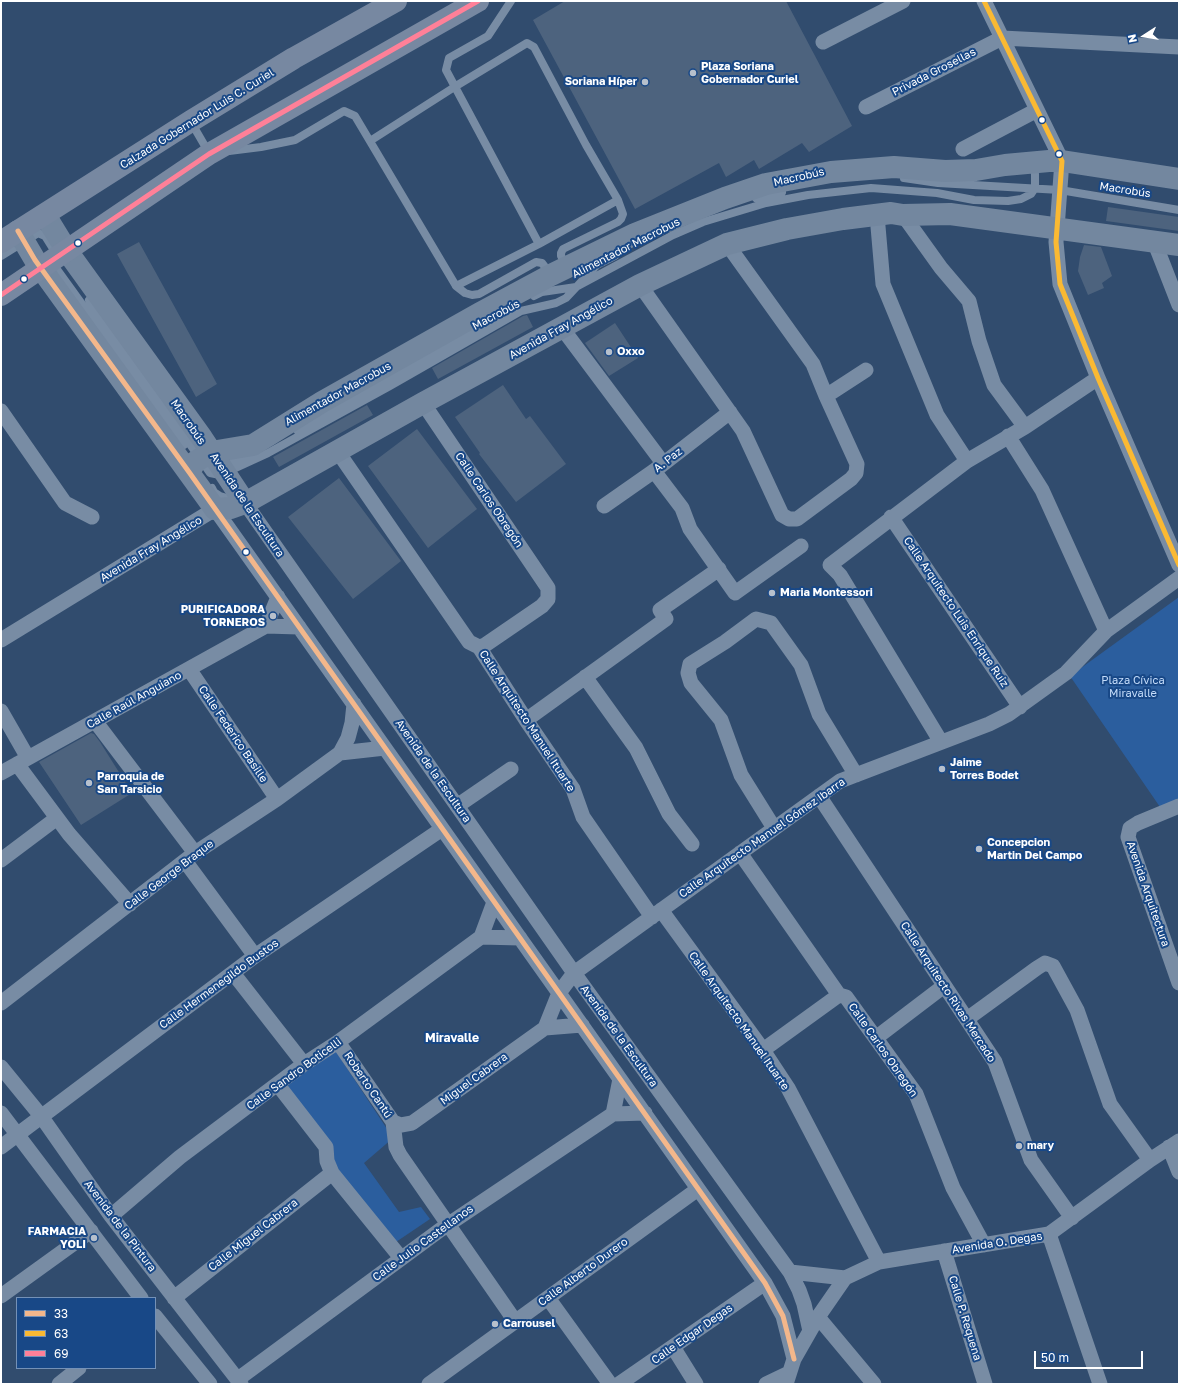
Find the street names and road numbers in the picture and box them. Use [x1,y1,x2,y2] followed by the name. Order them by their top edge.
[890,45,978,99] street label: Privada Grosellas
[118,66,276,172] street label: Calzada Gobernador Luis C. Curiel
[772,165,826,189] street label: Macrobús
[1098,179,1152,201] street label: Macrobús
[570,215,682,281] street label: Alimentador Macrobus
[507,294,615,362] street label: Avenida Fray Angélico
[470,297,522,333] street label: Macrobús
[283,359,393,429] street label: Alimentador Macrobus
[168,397,208,447] street label: Macrobús
[651,445,685,475] street label: A. Paz
[207,450,287,560] street label: Avenida de la Escultura
[452,450,526,550] street label: Calle Carlos Obregón
[98,513,204,585] street label: Avenida Fray Angélico
[901,534,1011,690] street label: Calle Arquitecto Luis Enrique Ruiz
[476,648,578,794] street label: Calle Arquitecto Manuel Ituarte
[84,668,184,732] street label: Calle Raúl Anguiano
[196,683,270,785] street label: Calle Federico Basille
[392,717,474,825] street label: Avenida de la Escultura
[676,775,848,901] street label: Calle Arquitecto Manuel Gómez Ibarra
[122,837,216,913] street label: Calle George Braque
[1124,840,1172,948] street label: Avenida Arquitectura
[898,919,998,1065] street label: Calle Arquitecto Rivas Mercado
[157,936,281,1032] street label: Calle Hermenegildo Bustos
[686,949,792,1093] street label: Calle Arquitecto Manuel Ituarte
[578,982,660,1090] street label: Avenida de la Escultura
[845,1000,921,1100] street label: Calle Carlos Obregón
[244,1035,344,1113] street label: Calle Sandro Boticelli
[341,1049,395,1121] street label: Roberto Cantú
[438,1050,510,1108] street label: Miguel Cabrera
[81,1178,159,1274] street label: Avenida de la Pintura
[206,1196,300,1274] street label: Calle Miguel Cabrera
[370,1202,476,1284] street label: Calle Julio Castellanos
[951,1229,1043,1257] street label: Avenida O. Degas
[536,1235,630,1309] street label: Calle Alberto Durero
[946,1274,984,1362] street label: Calle P. Requena
[649,1301,735,1367] street label: Calle Edgar Degas

